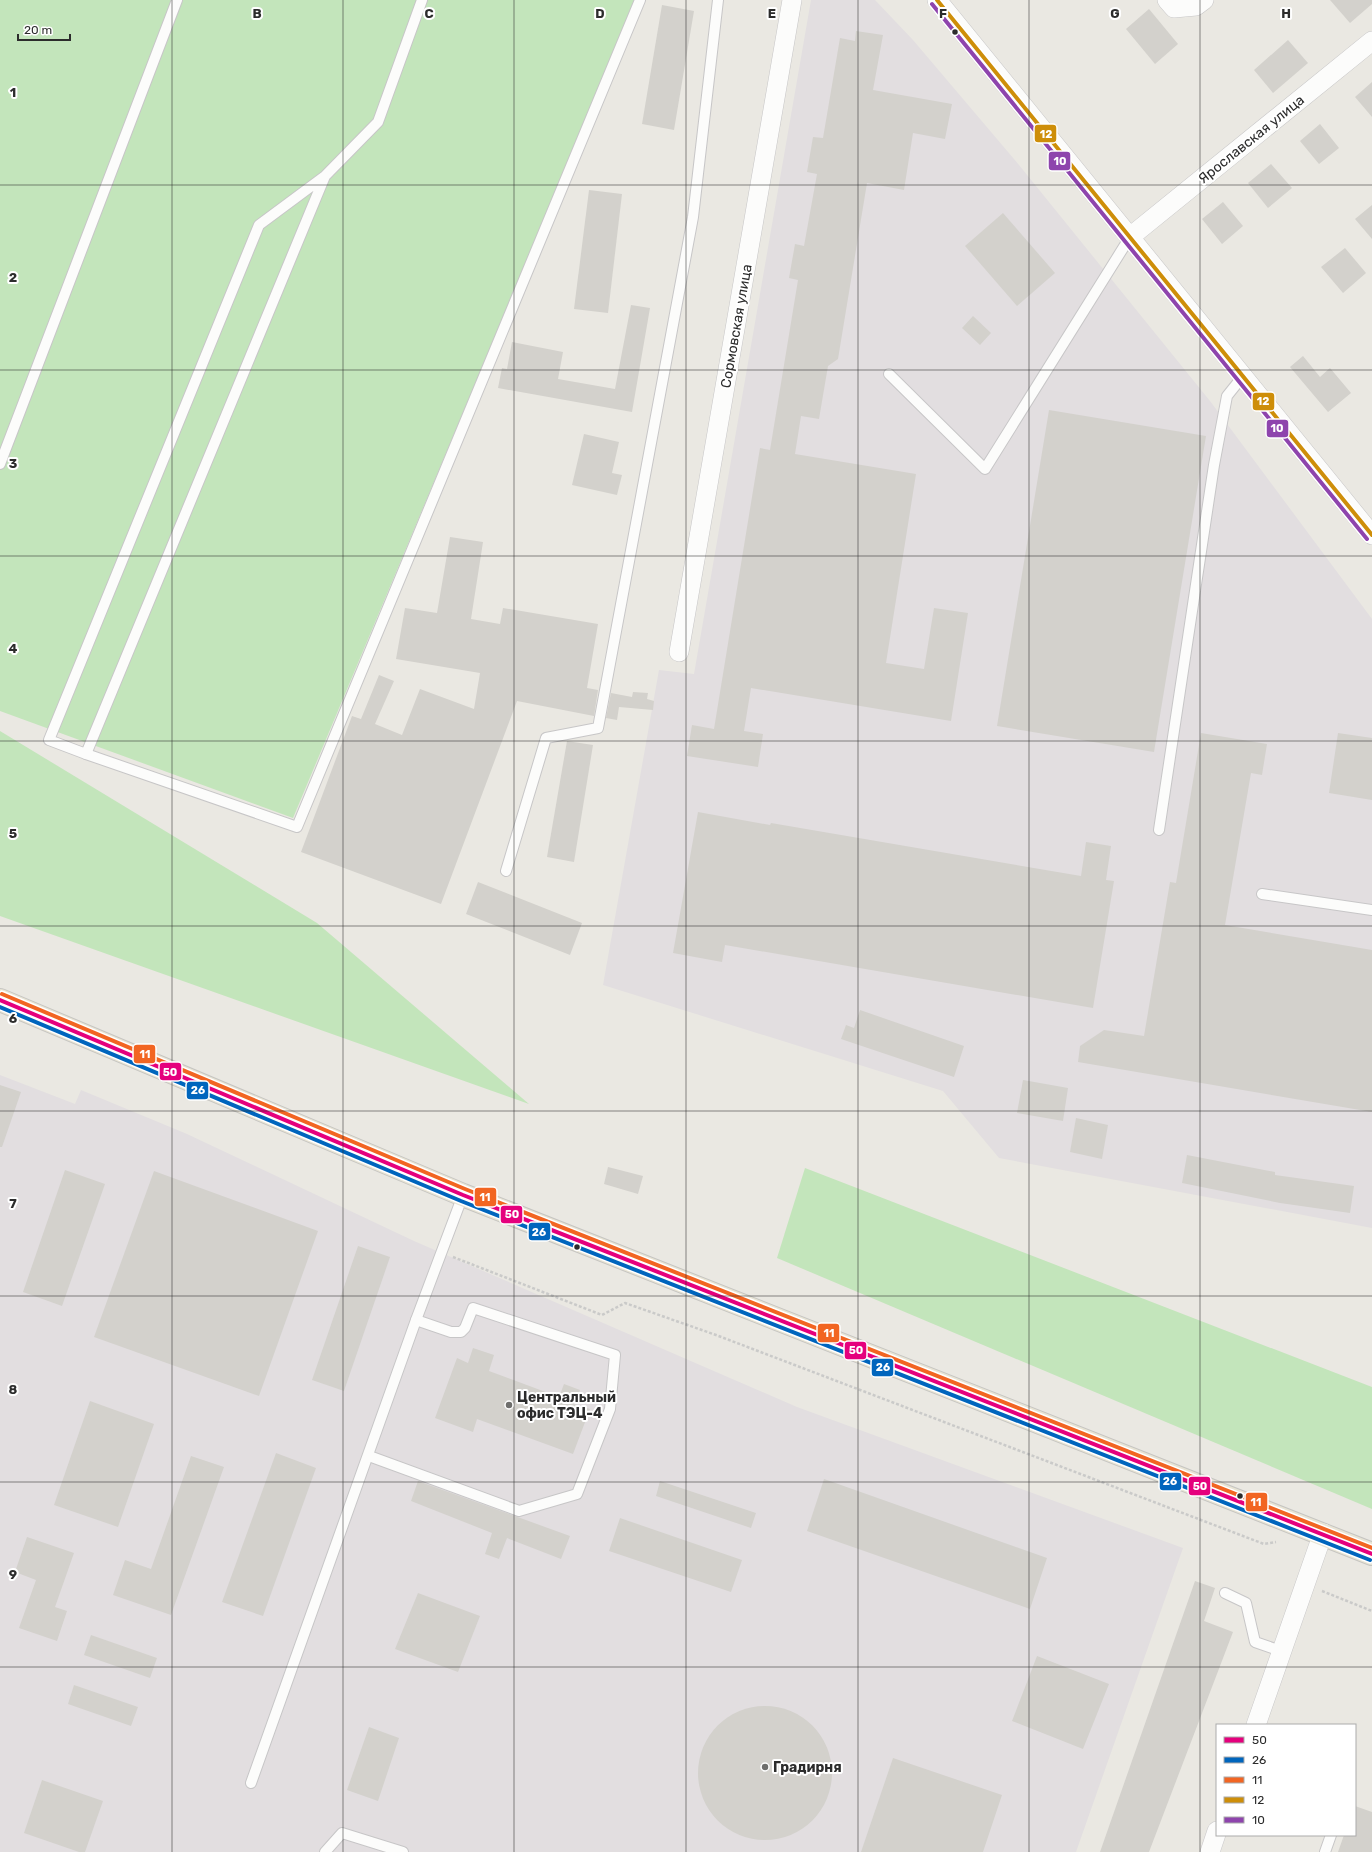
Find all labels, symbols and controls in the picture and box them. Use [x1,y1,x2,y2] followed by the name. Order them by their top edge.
[252,6,262,21] text: B
[424,6,434,21] text: C
[595,6,605,21] text: D
[768,6,776,21] text: E
[939,6,947,21] text: F
[1110,6,1120,21] text: G
[1281,6,1291,21] text: H
[18,16,70,42] scale bar
[24,23,52,37] text: 20 m
[950,27,960,37] unlabelled marker
[10,85,16,100] text: 1
[1195,91,1308,187] street label: Ярославская улица
[1034,124,1057,143] line badge: 12
[1040,128,1052,141] text: 12
[1048,151,1071,171] line badge: 10
[1054,155,1066,168] text: 10
[717,263,756,389] street label: Сормовская улица
[9,270,17,285] text: 2
[1252,392,1275,411] line badge: 12
[1257,395,1269,408] text: 12
[1266,419,1289,438] line badge: 10
[1271,422,1283,435] text: 10
[9,456,18,471] text: 3
[9,641,18,656] text: 4
[9,826,17,841] text: 5
[9,1011,18,1026] text: 6
[133,1044,156,1064] line badge: 11
[140,1048,150,1061] text: 11
[159,1062,182,1081] line badge: 50
[163,1066,177,1079] text: 50
[186,1081,209,1100] line badge: 26
[191,1084,205,1097] text: 26
[474,1187,497,1207] line badge: 11
[480,1191,490,1204] text: 11
[9,1196,17,1211] text: 7
[500,1205,523,1224] line badge: 50
[505,1208,519,1221] text: 50
[528,1222,551,1241] line badge: 26
[532,1226,546,1239] text: 26
[572,1242,582,1252] unlabelled marker
[817,1323,840,1343] line badge: 11
[824,1327,834,1340] text: 11
[844,1341,867,1360] line badge: 50
[849,1344,863,1357] text: 50
[871,1358,894,1377] line badge: 26
[876,1361,890,1374] text: 26
[9,1382,18,1397] text: 8
[517,1389,616,1422] place label: Центральный офис ТЭЦ-4
[504,1400,514,1410] marker: Центральный офис ТЭЦ-4
[1159,1472,1182,1491] line badge: 26
[1163,1475,1177,1488] text: 26
[1188,1476,1211,1496] line badge: 50
[1193,1480,1207,1493] text: 50
[1235,1491,1245,1501] unlabelled marker
[1245,1492,1268,1512] line badge: 11
[1251,1496,1261,1509] text: 11
[9,1567,17,1582] text: 9
[1216,1724,1356,1836] legend
[1252,1733,1267,1747] text: 50
[1252,1753,1266,1767] text: 26
[773,1759,842,1776] place label: Градирня
[760,1762,770,1772] marker: Градирня
[1252,1773,1262,1787] text: 11
[1252,1793,1264,1807] text: 12
[1252,1813,1265,1827] text: 10

